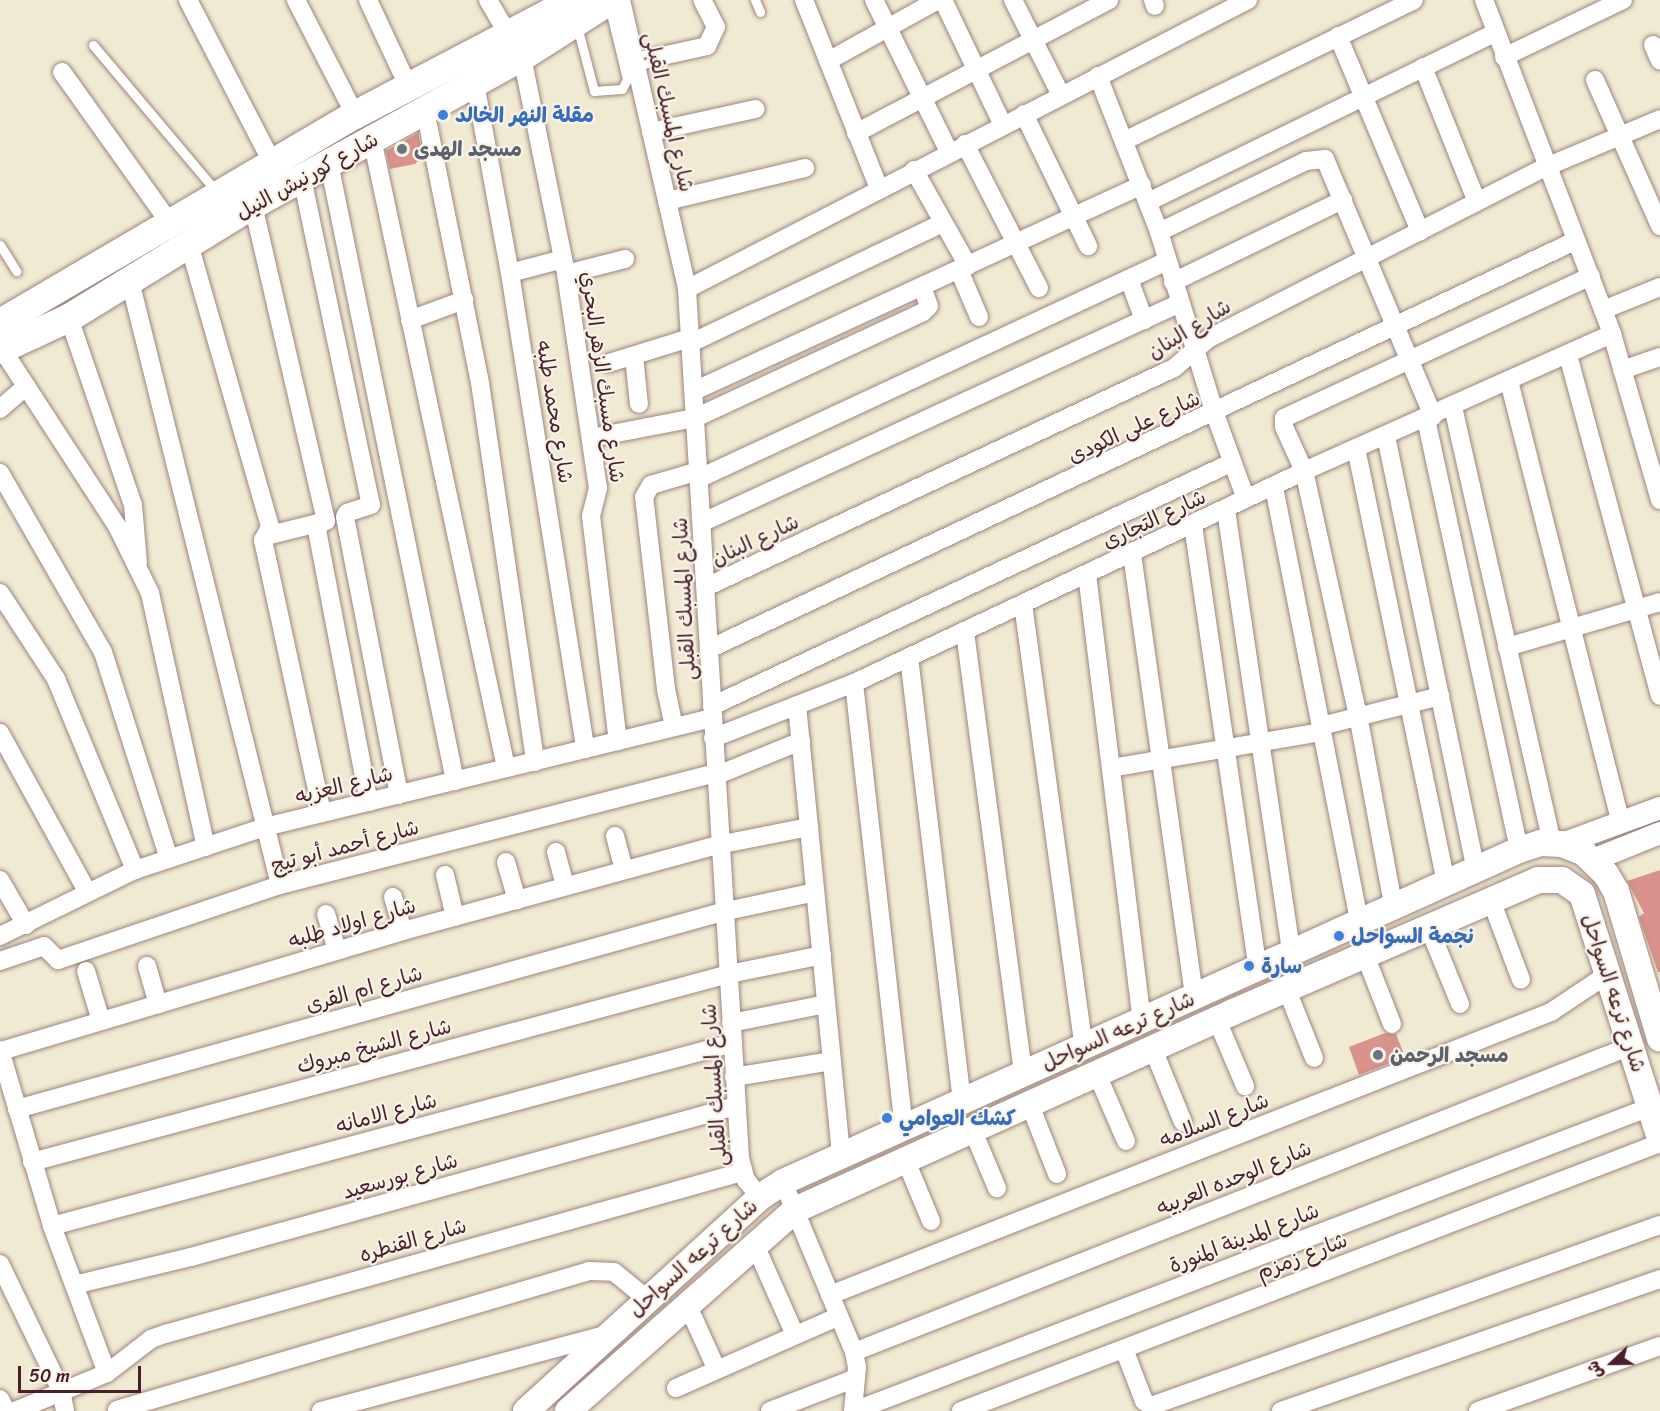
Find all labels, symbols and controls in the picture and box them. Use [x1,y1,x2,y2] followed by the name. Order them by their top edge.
[638,30,700,194] street label: شارع المسبك القبلى
[455,102,594,128] place label: مقلة النهر الخالد
[436,108,450,122] marker: مقلة النهر الخالد
[231,126,383,226] street label: شارع كورنيش النيل
[414,136,522,162] place label: مسجد الهدى
[395,142,409,156] marker: مسجد الهدى
[576,270,630,484] street label: شارع مسبك الزهر البحري
[1143,293,1235,365] street label: شارع البنان
[531,339,579,485] street label: شارع محمد طلبه
[1064,385,1204,469] street label: شارع على الكودى
[1098,484,1210,554] street label: شارع التجارى
[707,509,803,571] street label: شارع البنان
[667,517,701,681] street label: شارع المسبك القبلى
[293,761,395,809] street label: شارع العزبه
[268,814,422,878] street label: شارع أحمد أبو تيج
[285,893,419,953] street label: شارع اولاد طلبه
[1577,911,1651,1075] street label: شارع ترعه السواحل
[1351,923,1474,949] place label: نجمة السواحل
[1332,929,1346,943] marker: نجمة السواحل
[1261,953,1302,979] place label: سارة
[1242,959,1256,973] marker: سارة
[303,960,425,1018] street label: شارع ام القرى
[1038,986,1198,1076] street label: شارع ترعه السواحل
[696,1003,732,1167] street label: شارع المسبك القبلى
[294,1013,454,1079] street label: شارع الشيخ مبروك
[1390,1042,1509,1068] place label: مسجد الرحمن
[1371,1048,1385,1062] marker: مسجد الرحمن
[332,1087,440,1139] street label: شارع الامانه
[1156,1088,1272,1152] street label: شارع السلامه
[899,1105,1016,1131] place label: كشك العوامي
[880,1111,894,1125] marker: كشك العوامي
[1153,1135,1315,1221] street label: شارع الوحده العربيه
[339,1148,461,1204] street label: شارع بورسعيد
[623,1193,763,1323] street label: شارع ترعه السواحل
[1165,1198,1323,1278] street label: شارع المدينة المنورة
[356,1213,470,1267] street label: شارع القنطره
[1253,1227,1351,1285] street label: شارع زمزم
[1582,1333,1642,1393] north arrow
[21,1354,144,1392] scale bar
[1578,1356,1612,1384] text: ش
[29,1360,70,1392] text: 50 m

